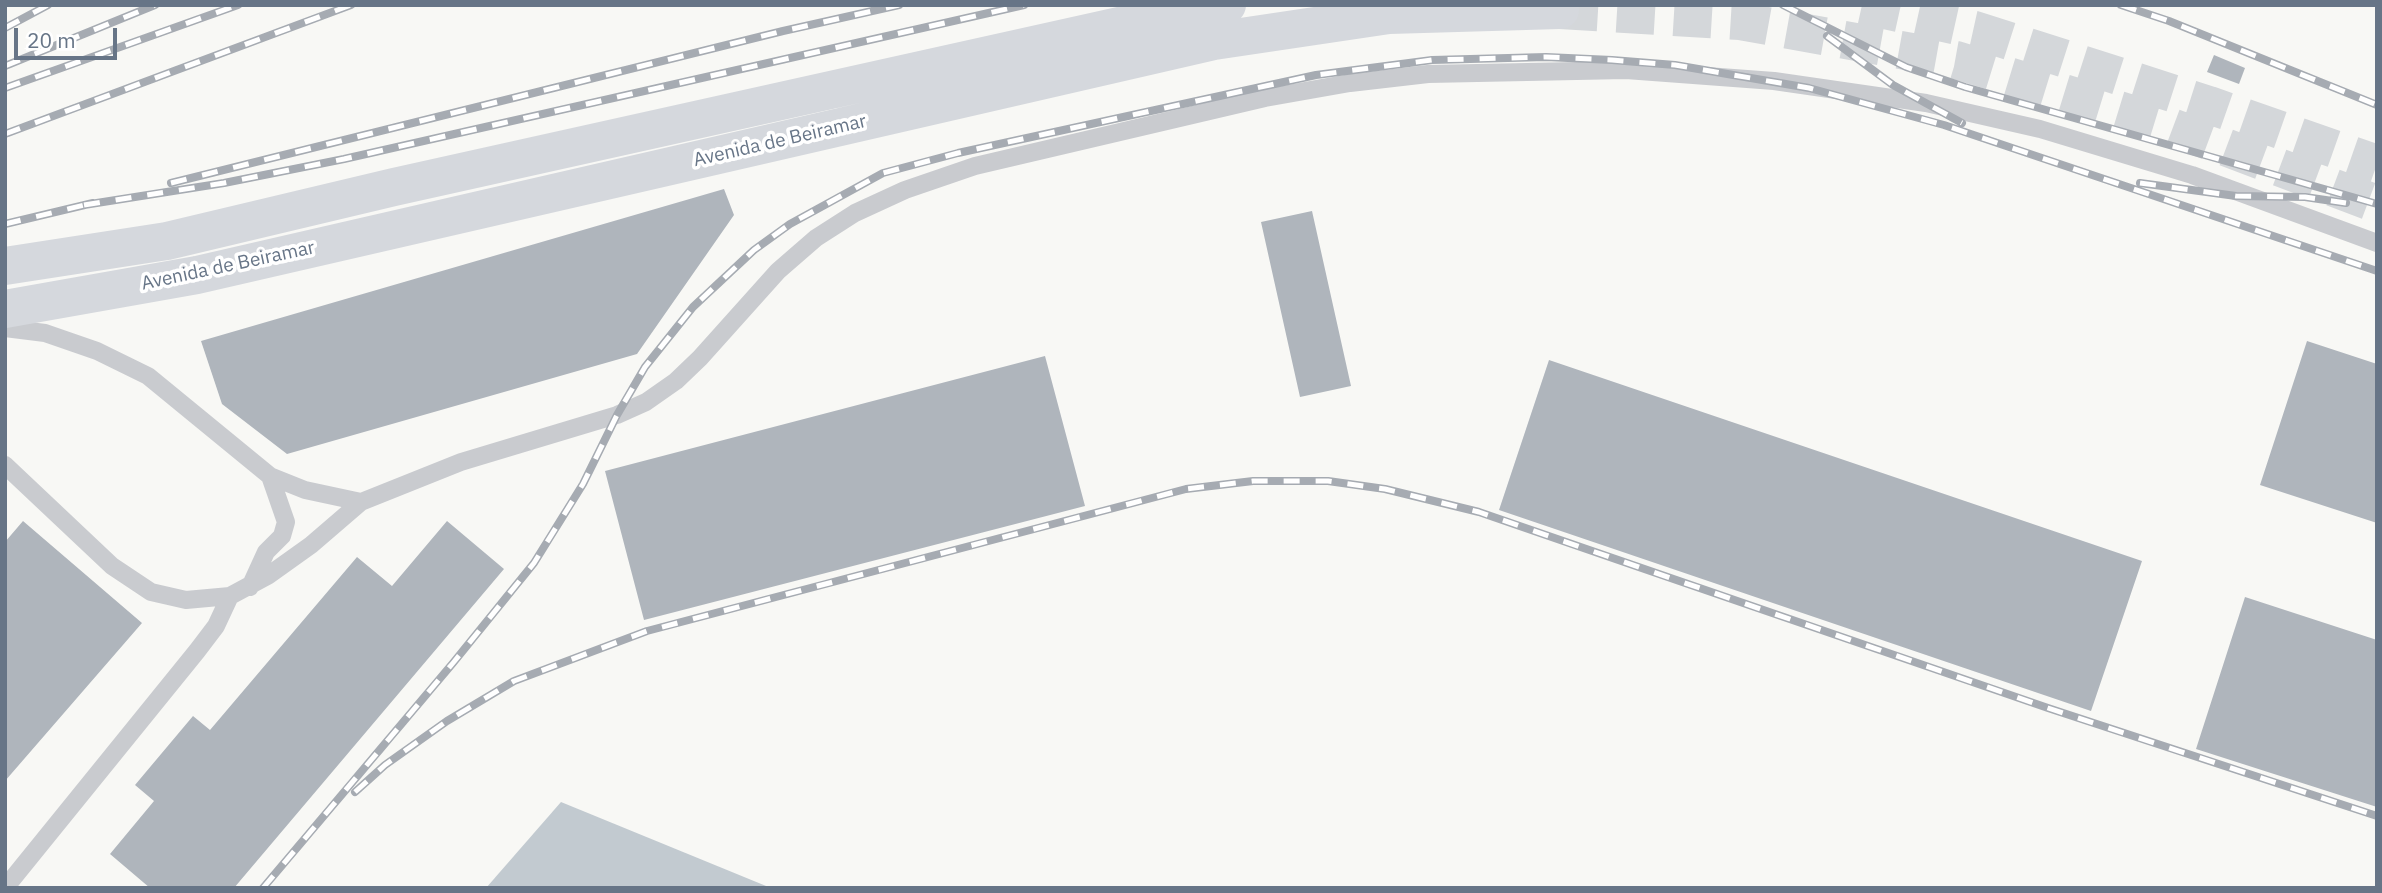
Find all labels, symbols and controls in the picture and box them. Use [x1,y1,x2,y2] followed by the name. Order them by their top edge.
[18,14,121,58] scale bar
[27,26,76,54] text: 20 m
[691,110,869,172] street label: Avenida de Beiramar
[139,236,317,296] street label: Avenida de Beiramar

